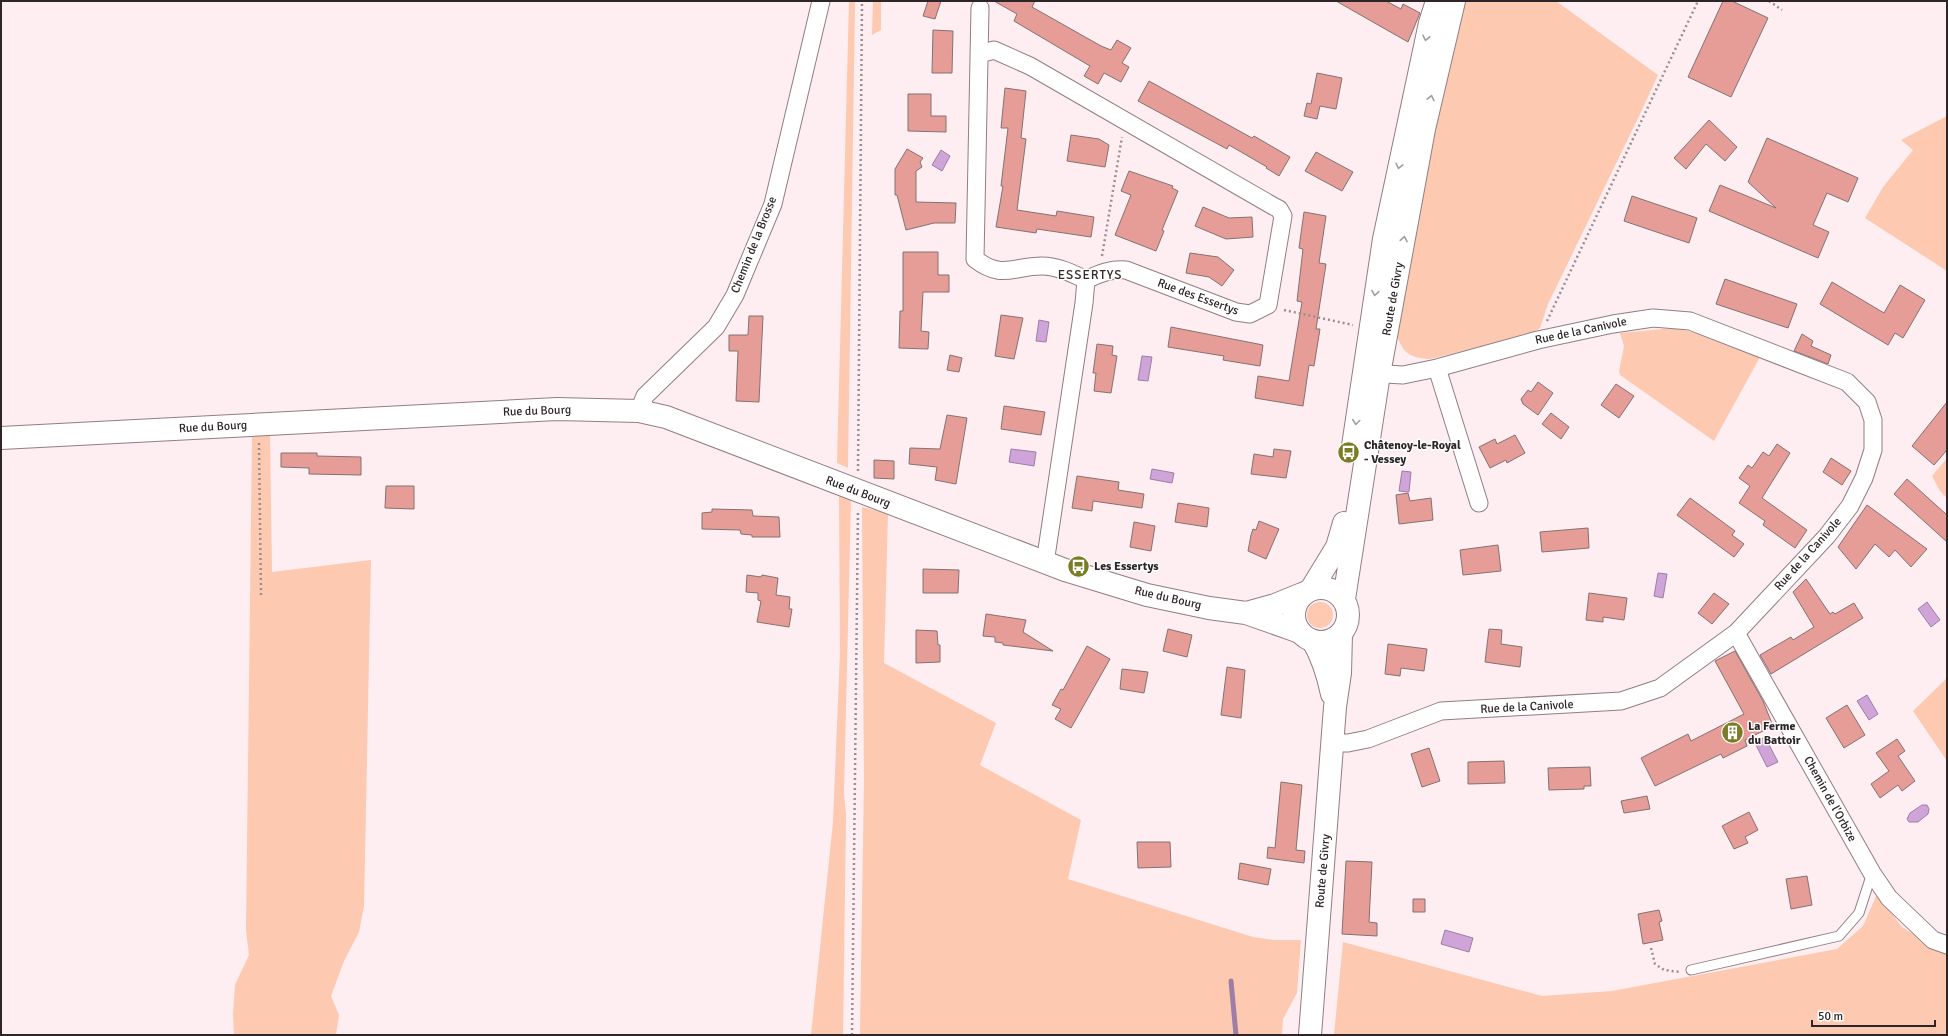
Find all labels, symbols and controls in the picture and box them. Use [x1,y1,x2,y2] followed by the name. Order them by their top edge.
[1423,35,1431,42] one-way arrow
[1426,95,1434,101] one-way arrow
[1396,162,1404,169] one-way arrow
[728,194,780,296] street label: Chemin de la Brosse
[1399,236,1408,242] one-way arrow
[1379,261,1407,337] street label: Route de Givry
[1058,267,1122,283] district label: ESSERTYS
[1155,275,1241,319] street label: Rue des Essertys
[1371,290,1380,296] one-way arrow
[1534,314,1628,348] street label: Rue de la Canivole
[503,402,571,420] street label: Rue du Bourg
[178,418,248,436] street label: Rue du Bourg
[1352,419,1361,425] one-way arrow
[1364,438,1461,467] place label: Châtenoy-le-Royal - Vessey
[1335,439,1361,465] bus stop icon: Châtenoy-le-Royal - Vessey
[823,473,893,511] street label: Rue du Bourg
[1771,514,1845,594] street label: Rue de la Canivole
[1066,553,1092,579] bus stop icon: Les Essertys
[1094,559,1159,574] place label: Les Essertys
[1133,583,1203,613] street label: Rue du Bourg
[1480,697,1574,717] street label: Rue de la Canivole
[1748,719,1801,748] place label: La Ferme du Battoir
[1720,720,1746,746] building icon: La Ferme du Battoir
[1800,754,1860,844] street label: Chemin de l'Orbize
[1312,833,1334,909] street label: Route de Givry
[1812,1002,1935,1028] scale bar
[1818,1009,1843,1024] text: 50 m

